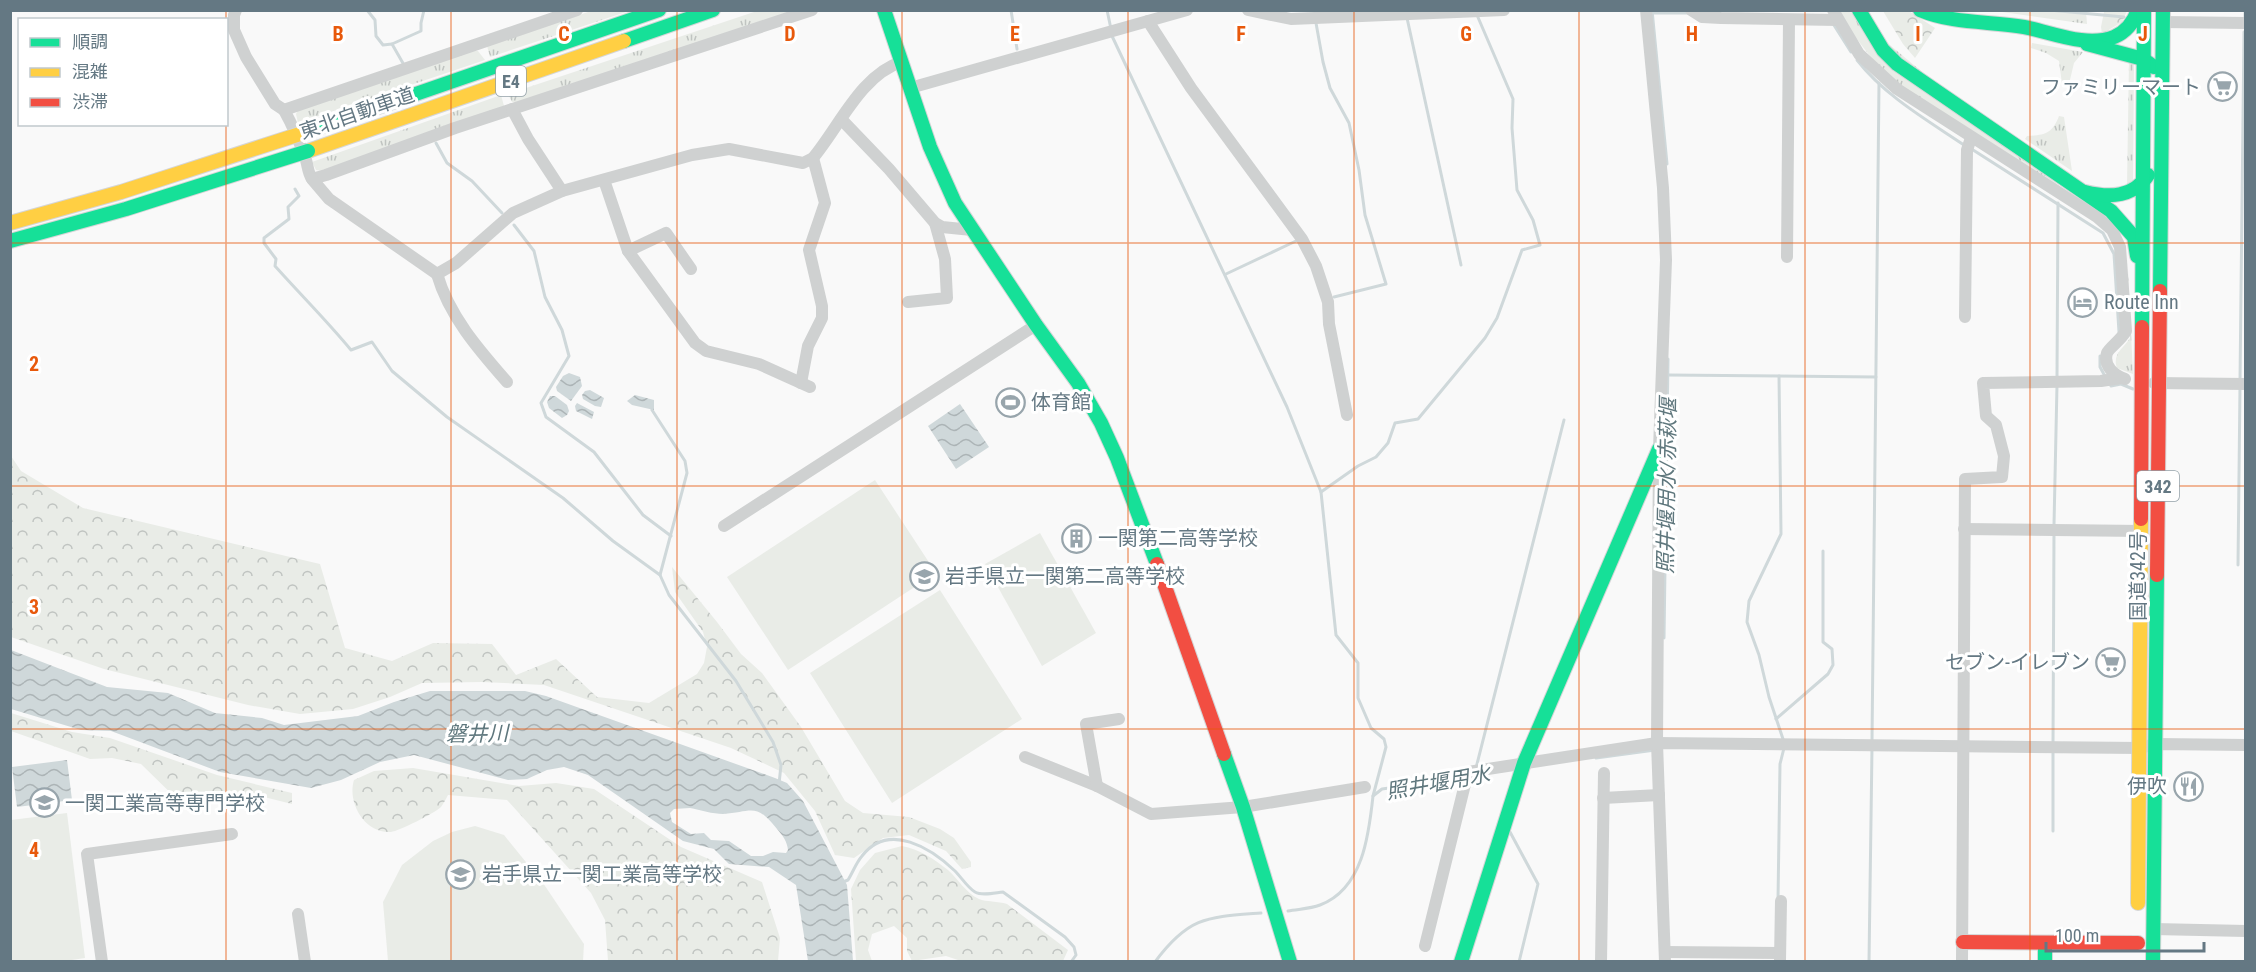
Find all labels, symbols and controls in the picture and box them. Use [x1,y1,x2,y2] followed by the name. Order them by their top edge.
[18,18,228,126] legend
[332,22,344,46] text: B
[558,22,570,46] text: C
[784,22,796,46] text: D
[1010,22,1020,46] text: E
[1236,22,1246,46] text: F
[1460,22,1472,46] text: G
[1686,22,1698,46] text: H
[1915,22,1921,46] text: I
[2138,22,2148,46] text: J
[72,31,108,52] text: 順調
[72,61,108,82] text: 混雑
[496,66,526,96] road number: E4
[2206,71,2238,103] supermarket icon: ファミリーマート
[2041,75,2201,99] place label: ファミリーマート
[296,82,418,144] street label: 東北自動車道
[72,91,108,112] text: 渋滞
[2067,286,2099,318] hotel icon: Route Inn
[2104,290,2179,314] place label: Route Inn
[29,352,39,376] text: 2
[994,386,1026,418] sports icon: 体育館
[1031,390,1091,414] place label: 体育館
[1653,394,1681,574] water label: 照井堰用水/赤萩堰
[2137,471,2179,501] road number: 342
[1061,522,1093,554] building icon: 一関第二高等学校
[1098,526,1258,550] place label: 一関第二高等学校
[2126,531,2150,621] street label: 国道342号
[908,560,940,592] school or university icon: 岩手県立一関第二高等学校
[945,564,1185,588] place label: 岩手県立一関第二高等学校
[29,595,39,619] text: 3
[2095,646,2127,678] supermarket icon: セブン-イレブン
[1945,650,2090,674] place label: セブン-イレブン
[445,721,511,747] water label: 磐井川
[1384,762,1494,804] water label: 照井堰用水
[2172,770,2204,802] restaurant icon: 伊吹
[2127,774,2167,798] place label: 伊吹
[28,787,60,819] school or university icon: 一関工業高等専門学校
[65,791,265,815] place label: 一関工業高等専門学校
[29,838,39,862] text: 4
[445,858,477,890] school or university icon: 岩手県立一関工業高等学校
[482,862,722,886] place label: 岩手県立一関工業高等学校
[2046,915,2204,953] scale bar
[2055,925,2099,946] text: 100 m

